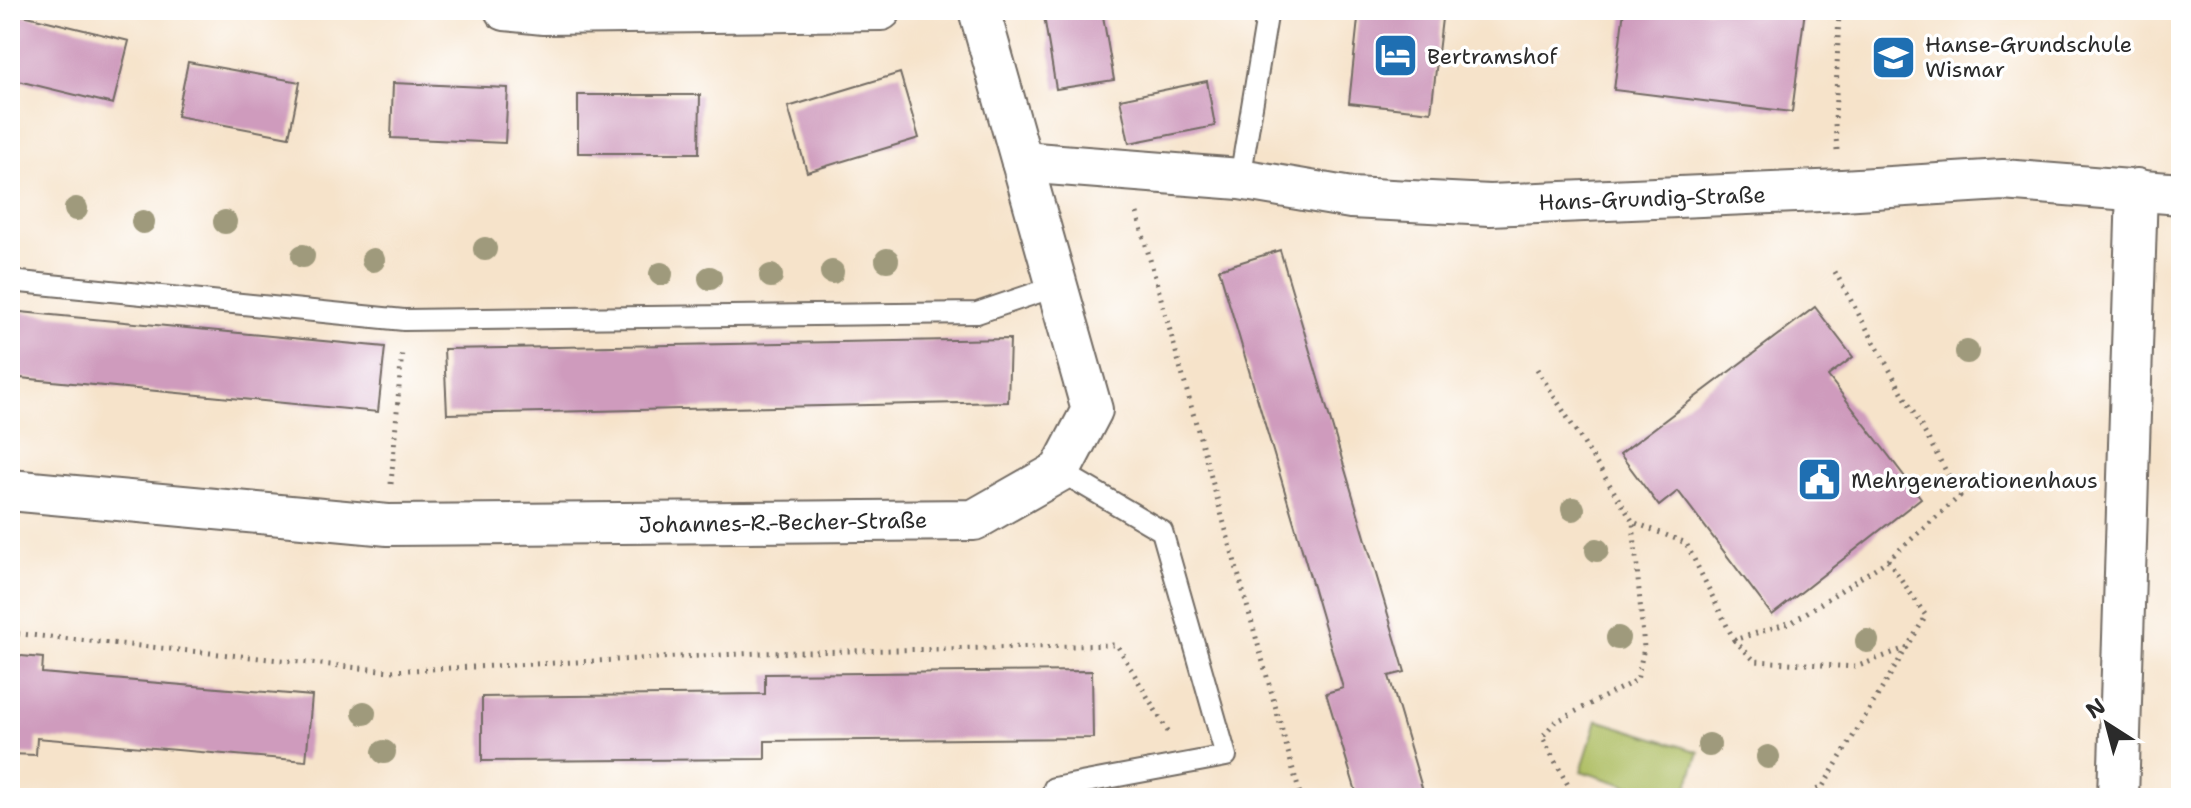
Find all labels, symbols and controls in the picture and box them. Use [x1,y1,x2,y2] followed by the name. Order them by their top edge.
[1925,30,2132,84] place label: Hanse-Grundschule Wismar
[1372,32,1420,80] hotel icon: Bertramshof
[1870,33,1918,81] school or university icon: Hanse-Grundschule Wismar
[1427,42,1558,71] place label: Bertramshof
[1538,180,1766,217] street label: Hans-Grundig-Straße
[1796,456,1844,504] public building icon: Mehrgenerationenhaus
[1851,466,2098,495] place label: Mehrgenerationenhaus
[638,505,928,540] street label: Johannes-R.-Becher-Straße
[2067,684,2147,764] north arrow
[2080,691,2111,725] text: N

